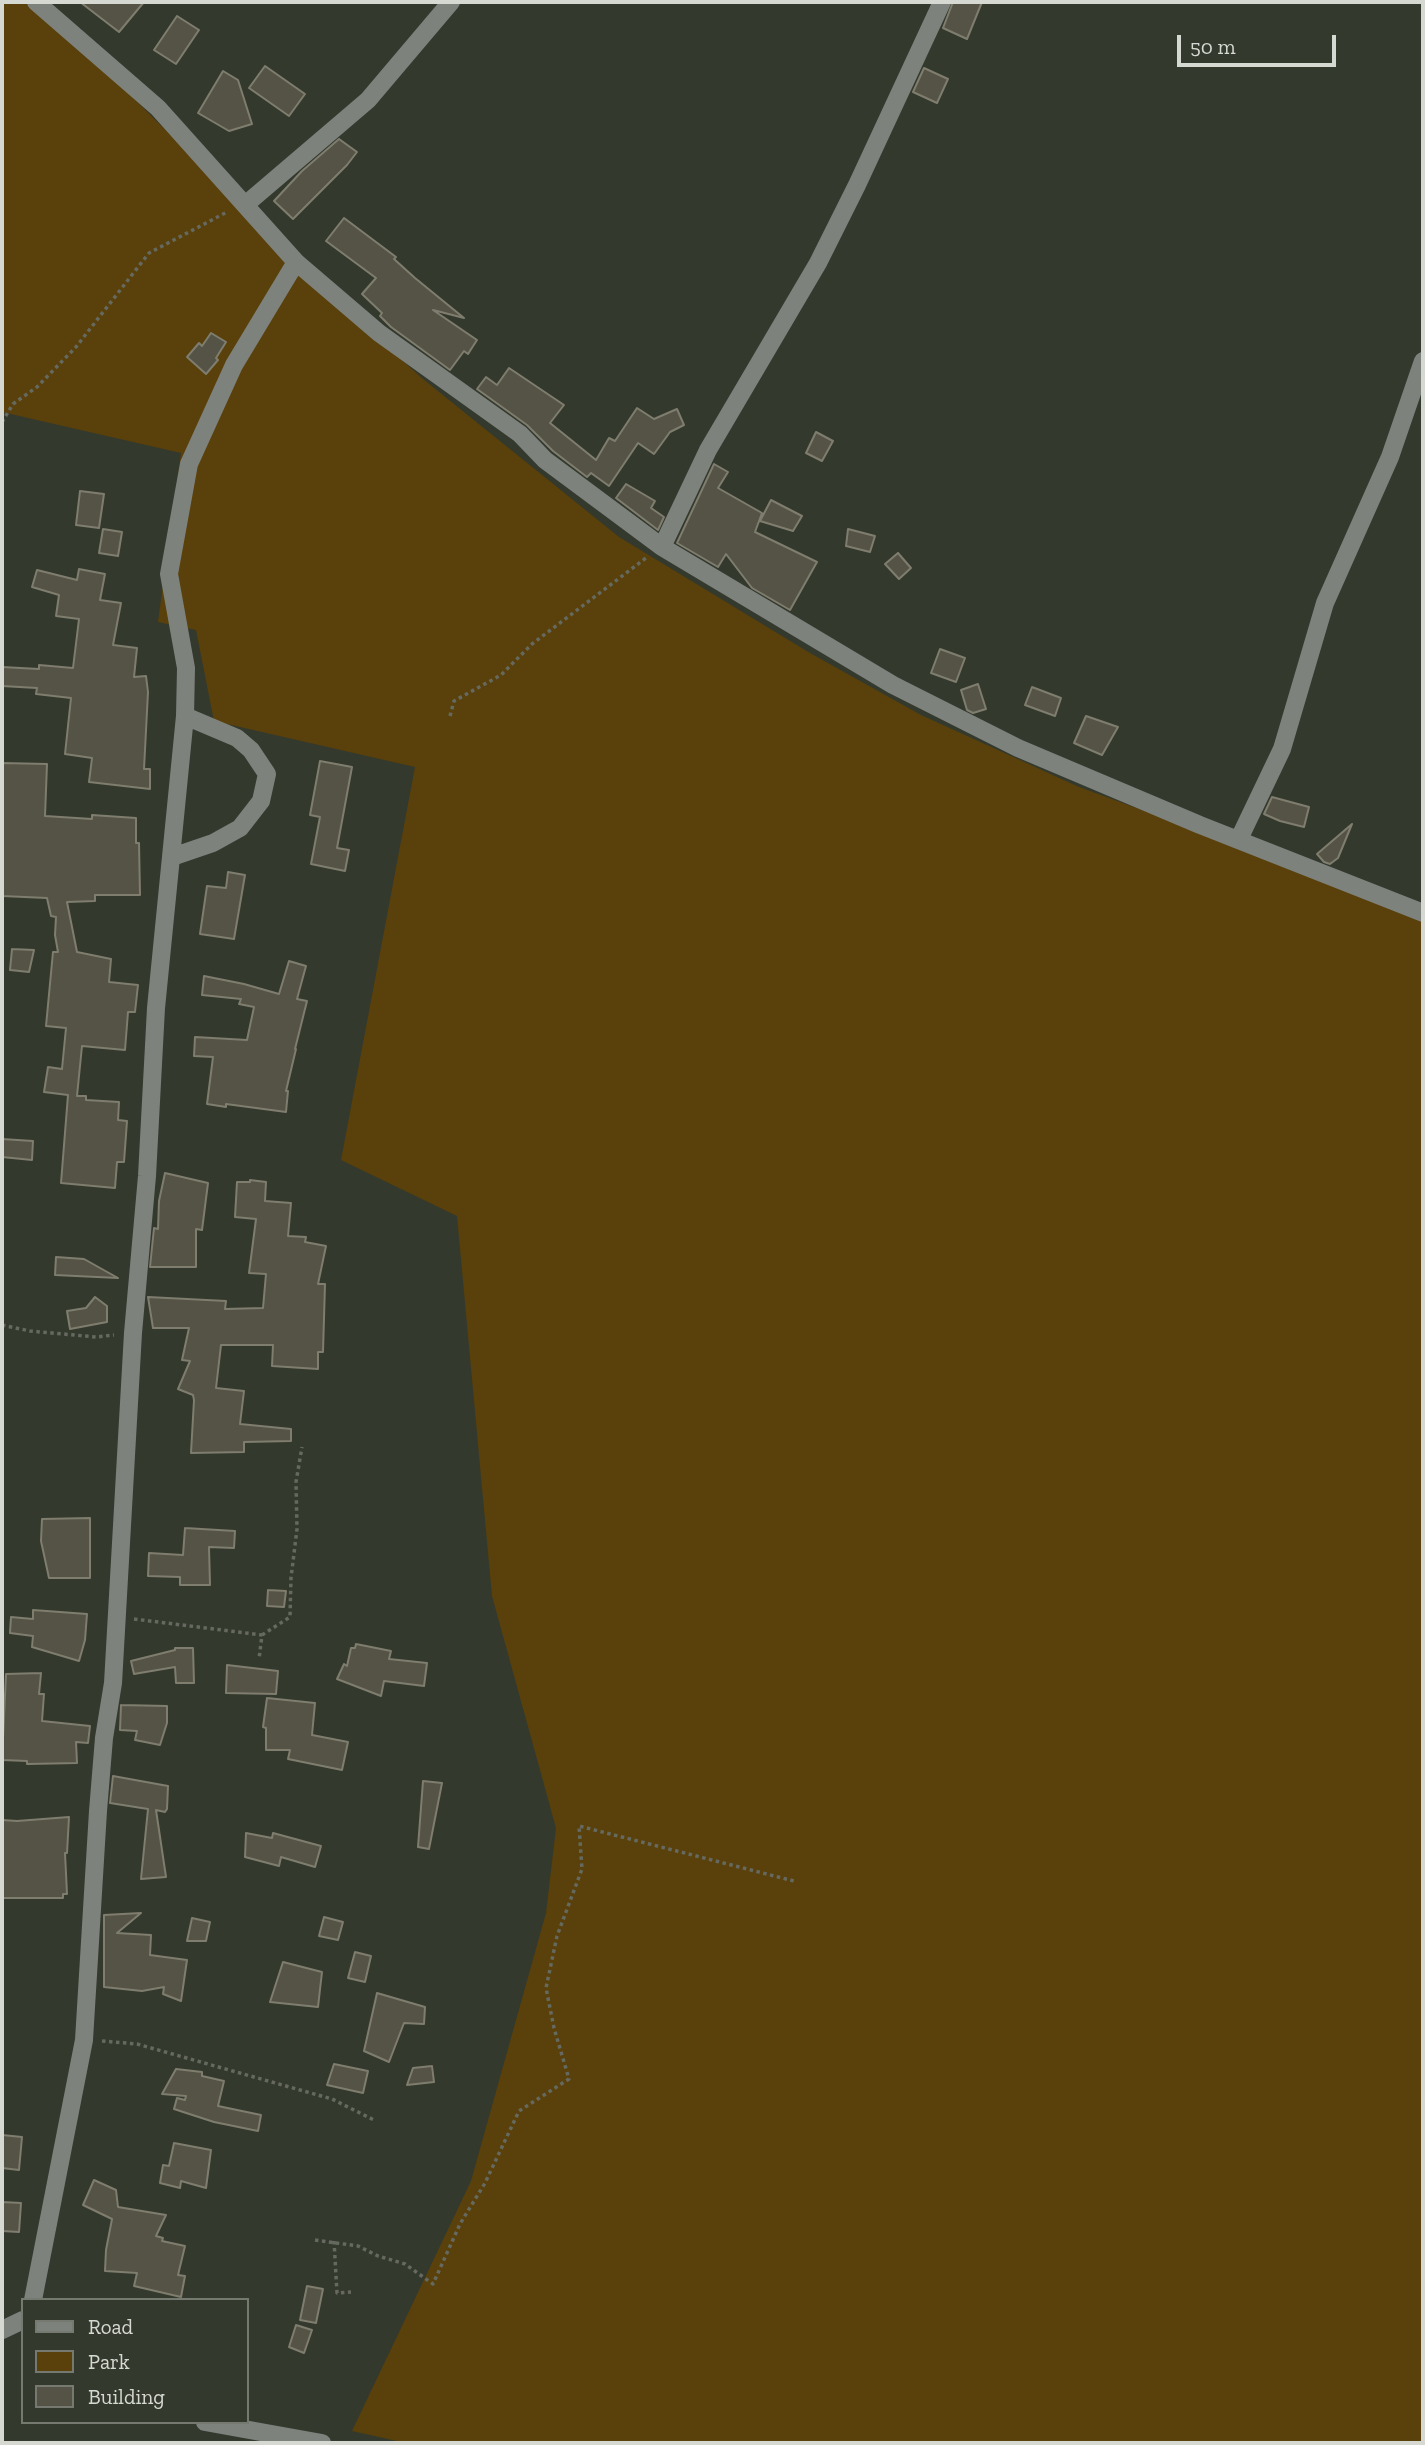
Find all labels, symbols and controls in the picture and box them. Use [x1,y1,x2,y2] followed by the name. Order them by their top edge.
[1180,21,1339,65] scale bar
[1190,34,1236,59] text: 50 m
[21,2298,248,2424] legend
[88,2314,133,2339] text: Road
[88,2349,130,2374] text: Park
[88,2384,165,2409] text: Building

